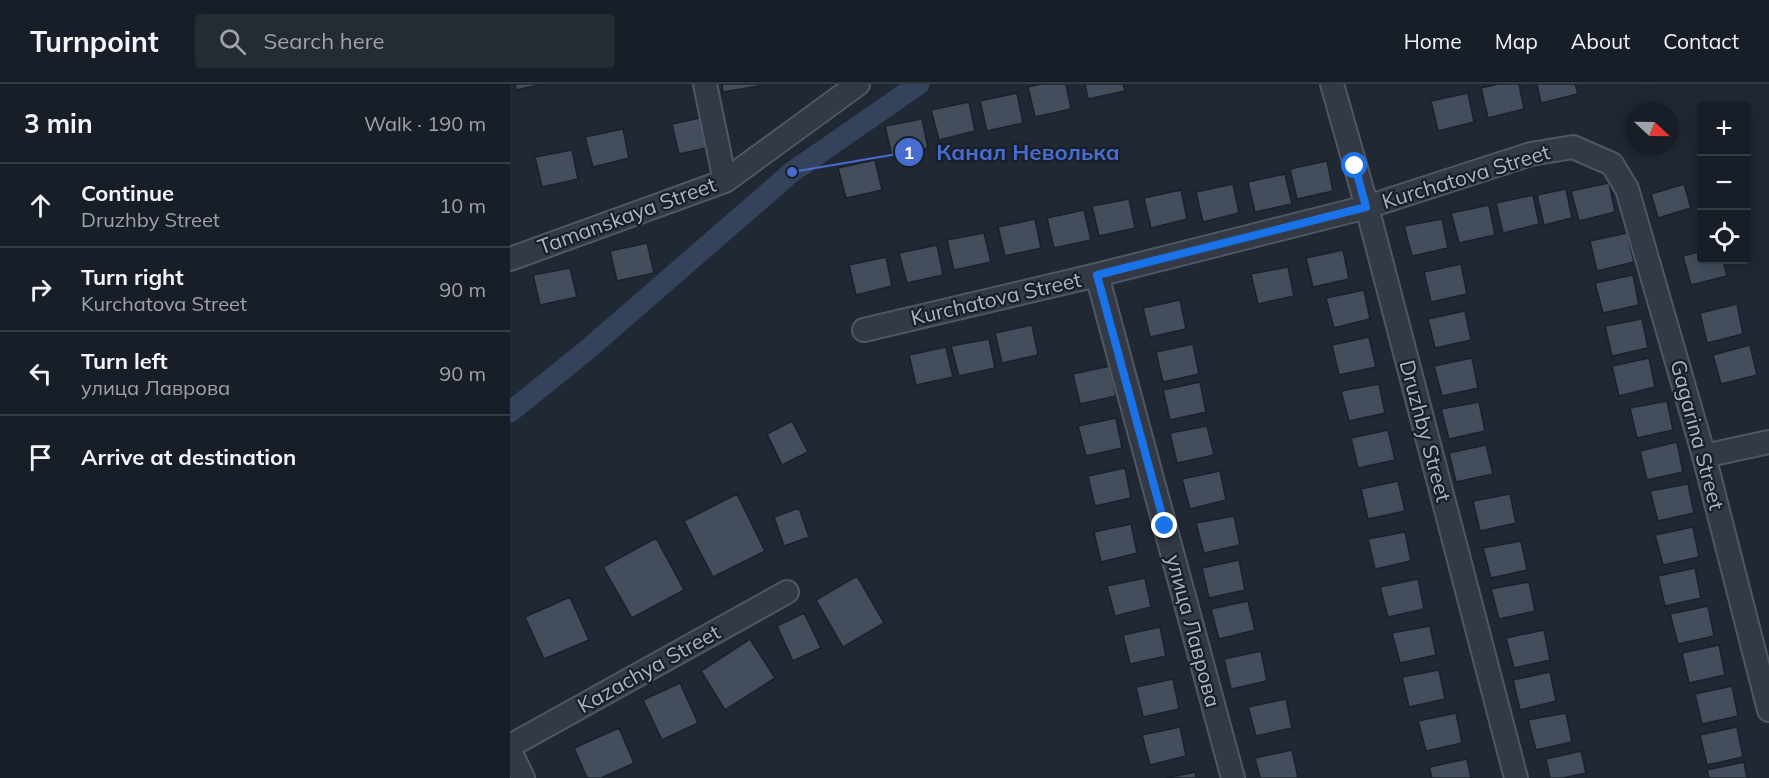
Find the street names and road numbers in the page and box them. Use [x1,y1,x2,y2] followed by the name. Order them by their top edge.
[1379,138,1553,214] street label: Kurchatova Street
[534,171,719,259] street label: Tamanskaya Street
[908,266,1084,330] street label: Kurchatova Street
[1395,357,1457,505] street label: Druzhby Street
[1665,357,1730,513] street label: Gagarina Street
[1161,552,1227,710] street label: улица Лаврова
[573,618,724,718] street label: Kazachya Street

